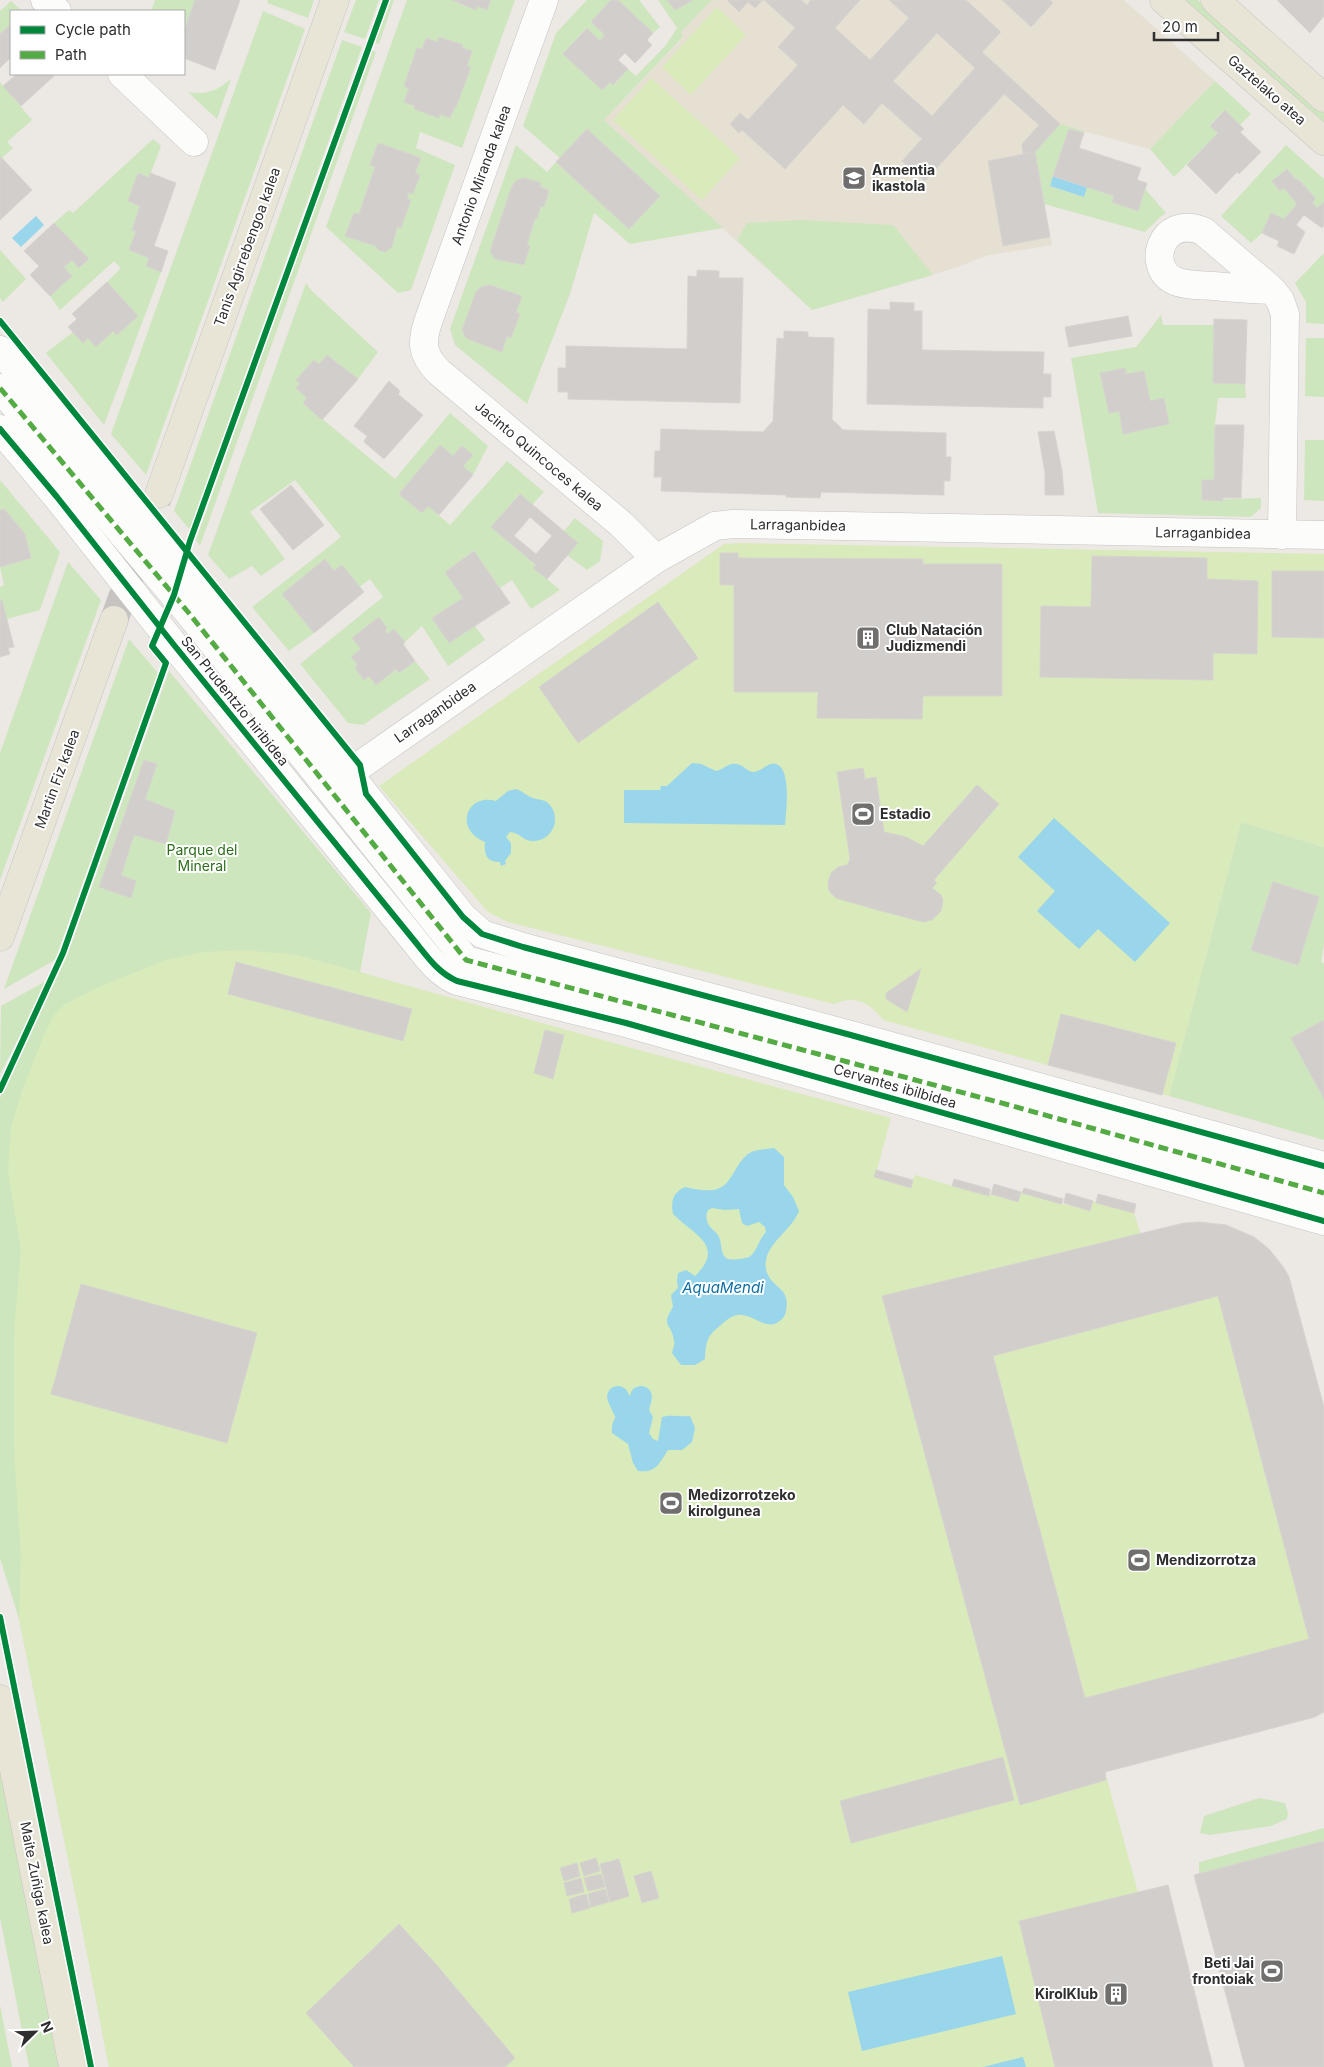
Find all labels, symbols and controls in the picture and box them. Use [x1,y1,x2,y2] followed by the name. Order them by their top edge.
[10,10,185,75] legend
[1154,10,1218,42] scale bar
[1162,17,1198,36] text: 20 m
[55,20,131,39] text: Cycle path
[55,45,87,64] text: Path
[1225,51,1310,128] street label: Gaztelako atea
[447,103,514,247] street label: Antonio Miranda kalea
[872,161,935,194] place label: Armentia ikastola
[210,165,283,329] street label: Tanis Agirrebengoa kalea
[841,165,867,191] school or university icon: Armentia ikastola
[472,397,607,514] street label: Jacinto Quincoces kalea
[750,515,846,534] street label: Larraganbidea
[1155,523,1251,542] street label: Larraganbidea
[886,621,982,654] place label: Club Natación Judizmendi
[855,625,881,651] building icon: Club Natación Judizmendi
[178,632,293,769] street label: San Prudentzio hiribidea
[391,677,479,746] street label: Larraganbidea
[31,727,82,831] street label: Martin Fiz kalea
[850,801,876,827] sports icon: Estadio
[880,805,931,822] place label: Estadio
[167,841,237,874] park label: Parque del Mineral
[832,1060,959,1111] street label: Cervantes ibilbidea
[681,1278,764,1297] water label: AquaMendi
[688,1486,796,1519] place label: Medizorrotzeko kirolgunea
[658,1490,684,1516] sports icon: Medizorrotzeko kirolgunea
[1126,1547,1152,1573] sports icon: Mendizorrotza
[1156,1551,1256,1568] place label: Mendizorrotza
[17,1820,58,1946] street label: Maite Zuñiga kalea
[1192,1954,1255,1987] place label: Beti Jai frontoiak
[1259,1958,1285,1984] sports icon: Beti Jai frontoiak
[1103,1981,1129,2007] building icon: KirolKlub
[1035,1985,1098,2002] place label: KirolKlub
[10,2007,60,2057] north arrow
[38,2018,57,2035] text: N

